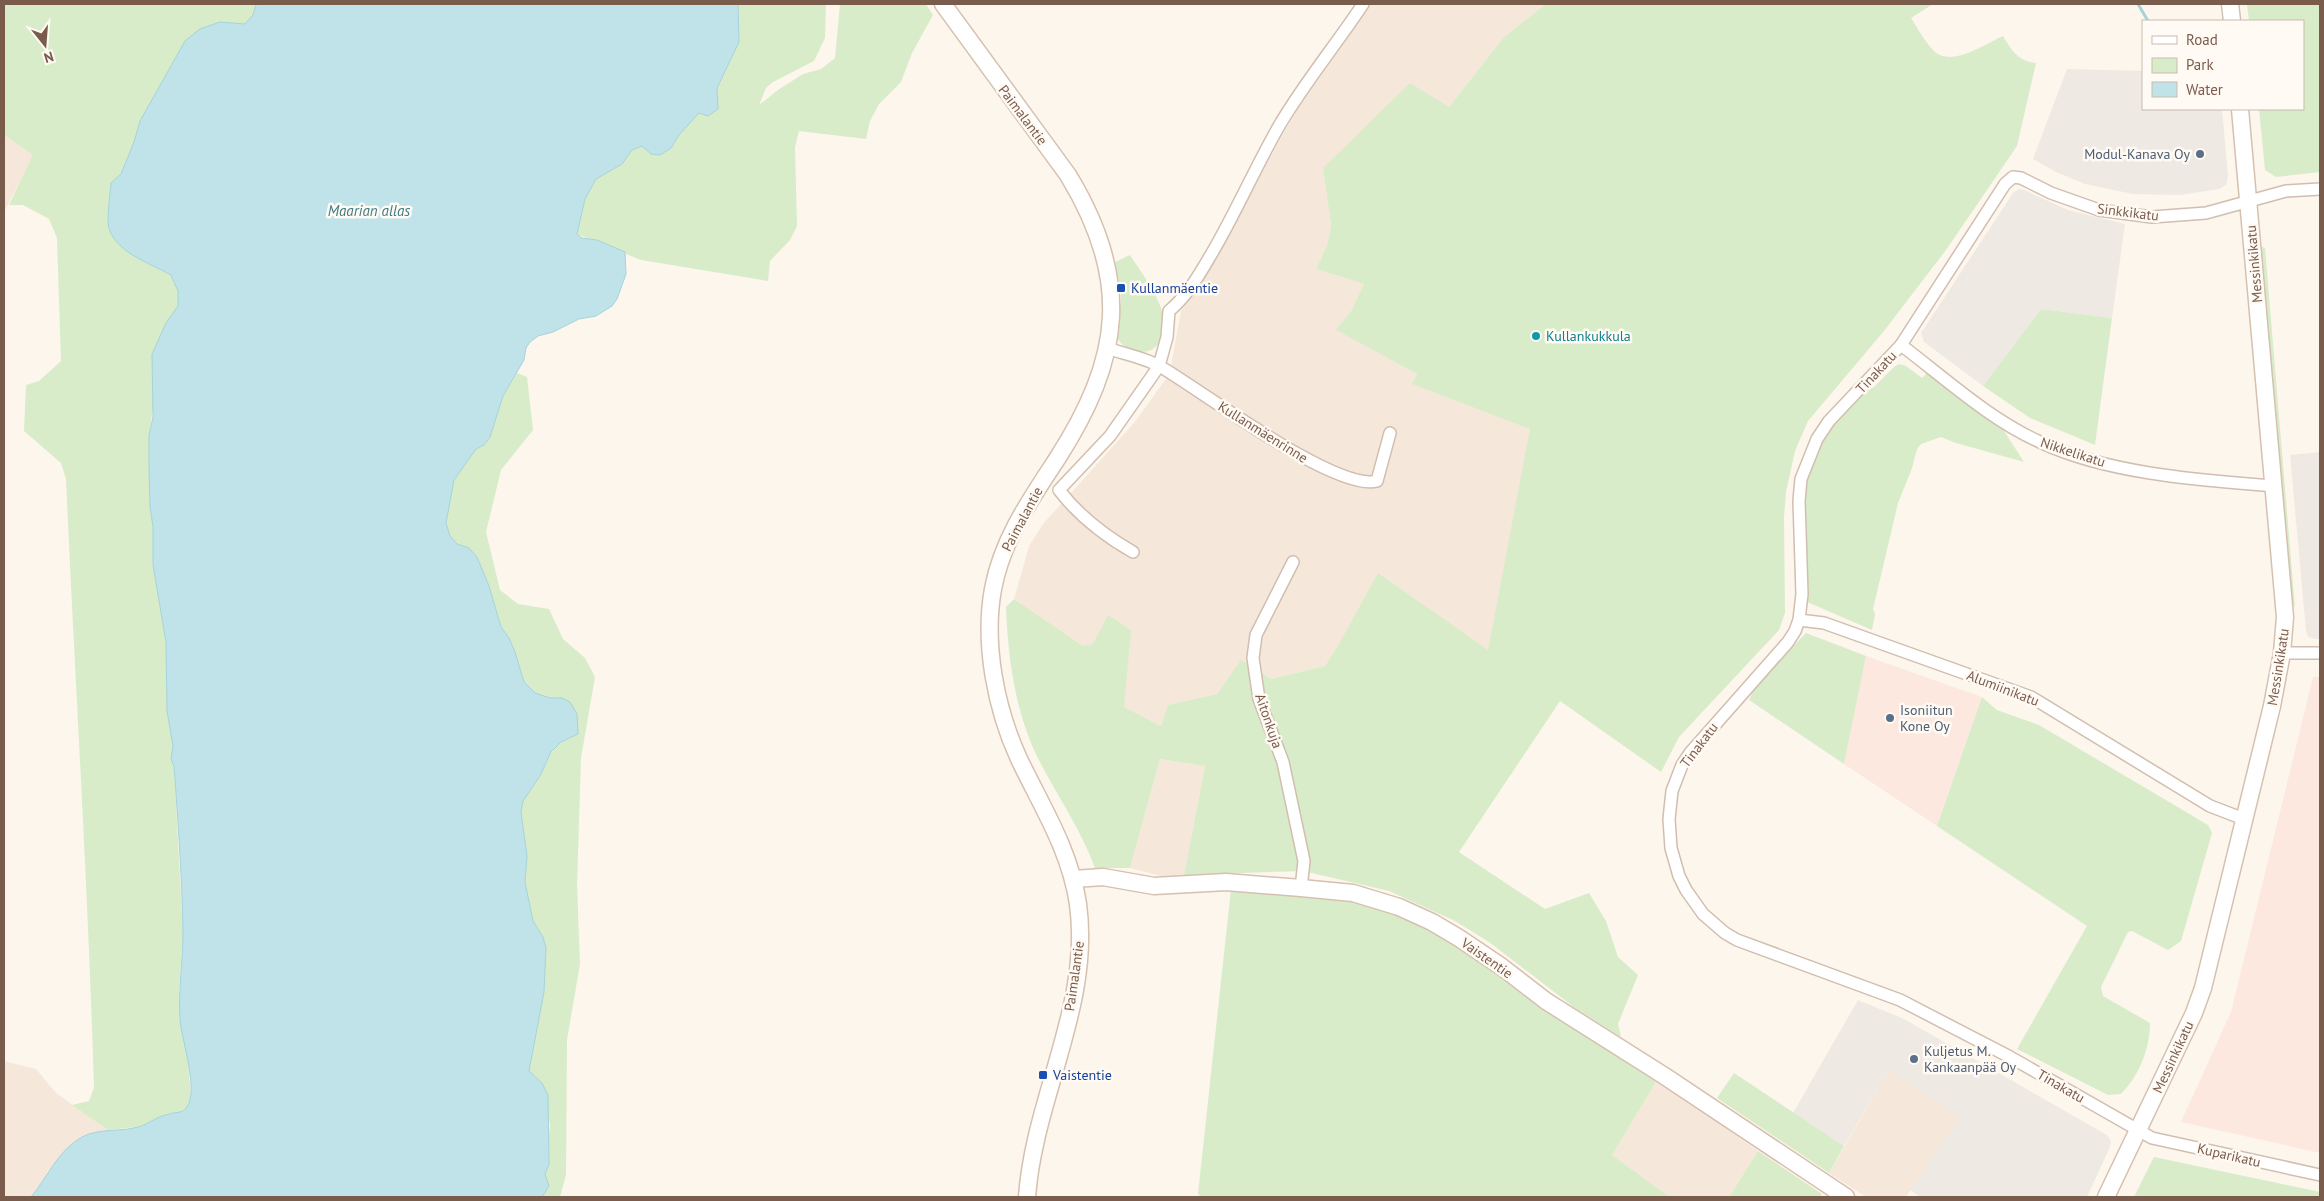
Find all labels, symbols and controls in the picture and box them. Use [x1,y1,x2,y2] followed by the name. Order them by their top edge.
[20,20,70,70] north arrow
[2142,20,2304,110] legend
[2186,30,2218,49] text: Road
[42,47,56,67] text: N
[2186,55,2214,74] text: Park
[2186,80,2223,99] text: Water
[995,81,1051,149] street label: Paimalantie
[2084,145,2190,163] place label: Modul-Kanava Oy
[2194,148,2206,160] marker: Modul-Kanava Oy
[2096,199,2160,225] street label: Sinkkikatu
[328,201,410,220] water label: Maarian allas
[2242,224,2266,304] street label: Messinkikatu
[1131,279,1218,297] place label: Kullanmäentie
[1115,282,1127,294] marker: Kullanmäentie
[1546,327,1631,345] place label: Kullankukkula
[1530,330,1542,342] marker: Kullankukkula
[1852,347,1900,397] street label: Tinakatu
[1215,397,1311,467] street label: Kullanmäenrinne
[2038,433,2108,471] street label: Nikkelikatu
[997,484,1047,554] street label: Paimalantie
[2263,627,2293,707] street label: Messinkikatu
[1964,666,2042,710] street label: Alumiinikatu
[1251,691,1287,751] street label: Aitonkuja
[1900,701,1953,735] place label: Isoniitun Kone Oy
[1884,712,1896,724] marker: Isoniitun Kone Oy
[1676,719,1722,771] street label: Tinakatu
[1457,933,1516,982] street label: Vaistentie
[1060,940,1088,1012] street label: Paimalantie
[2148,1018,2198,1096] street label: Messinkikatu
[1924,1042,2017,1076] place label: Kuljetus M. Kankaanpää Oy
[1908,1053,1920,1065] marker: Kuljetus M. Kankaanpää Oy
[2034,1065,2088,1107] street label: Tinakatu
[1052,1066,1112,1084] place label: Vaistentie
[1037,1069,1049,1081] marker: Vaistentie
[2195,1139,2263,1171] street label: Kuparikatu

